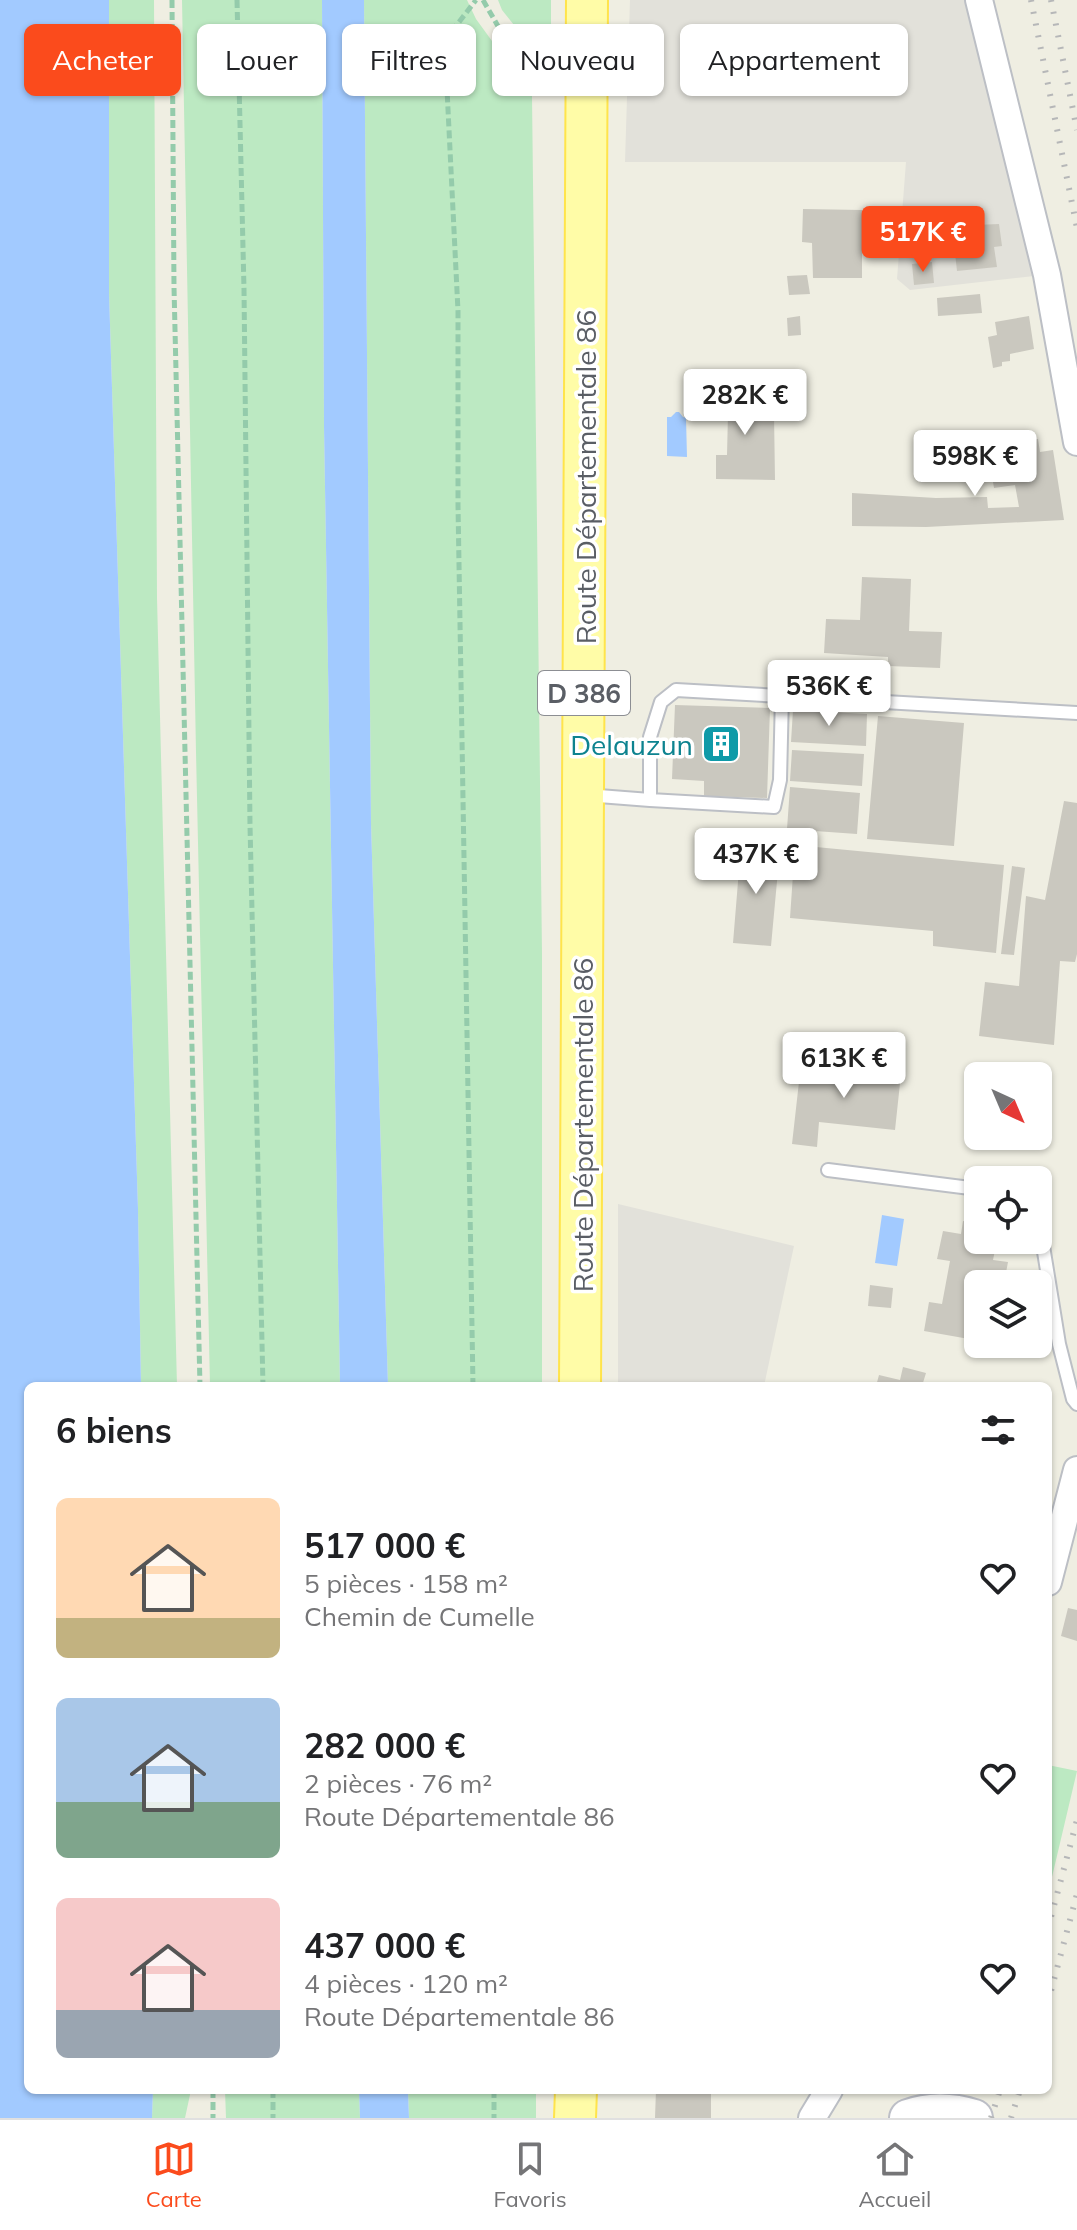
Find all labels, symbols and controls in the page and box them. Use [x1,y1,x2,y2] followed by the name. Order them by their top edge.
[24,24,181,96] chip: Acheter
[197,24,326,96] chip: Louer
[342,24,476,96] chip: Filtres
[492,24,664,96] chip: Nouveau
[680,24,908,96] chip: Appartement
[858,206,988,274] pin: 517K €
[880,215,966,248] text: 517K €
[568,310,603,644] street label: Route Départementale 86
[680,369,810,437] pin: 282K €
[702,378,788,411] text: 282K €
[910,430,1040,498] pin: 598K €
[932,439,1018,472] text: 598K €
[764,660,894,728] pin: 536K €
[786,669,872,702] text: 536K €
[538,671,630,715] road number: D 386
[700,723,742,765] building icon: Delauzun
[570,727,693,762] place label: Delauzun
[691,828,821,896] pin: 437K €
[713,837,799,870] text: 437K €
[565,958,600,1292] street label: Route Départementale 86
[779,1032,909,1100] pin: 613K €
[801,1041,887,1074] text: 613K €
[964,1062,1052,1150] north arrow
[964,1062,1052,1358] map controls
[964,1166,1052,1254] button: locate
[964,1270,1052,1358] button: layers
[976,1408,1020,1452] icon: filters
[56,1409,172,1452] text: 6 biens
[304,1524,465,1567] text: 517 000 €
[120,1530,216,1626] icon: home
[976,1556,1020,1600] icon: heart
[304,1567,508,1600] text: 5 pièces · 158 m²
[304,1600,535,1633] text: Chemin de Cumelle
[304,1724,465,1767] text: 282 000 €
[120,1730,216,1826] icon: home
[976,1756,1020,1800] icon: heart
[304,1767,492,1800] text: 2 pièces · 76 m²
[304,1800,615,1833] text: Route Départementale 86
[304,1924,465,1967] text: 437 000 €
[120,1930,216,2026] icon: home
[976,1956,1020,2000] icon: heart
[304,1967,508,2000] text: 4 pièces · 120 m²
[304,2000,615,2033] text: Route Départementale 86
[146,2137,202,2213] tab: Carte
[494,2137,567,2213] tab: Favoris
[858,2137,931,2213] tab: Accueil

